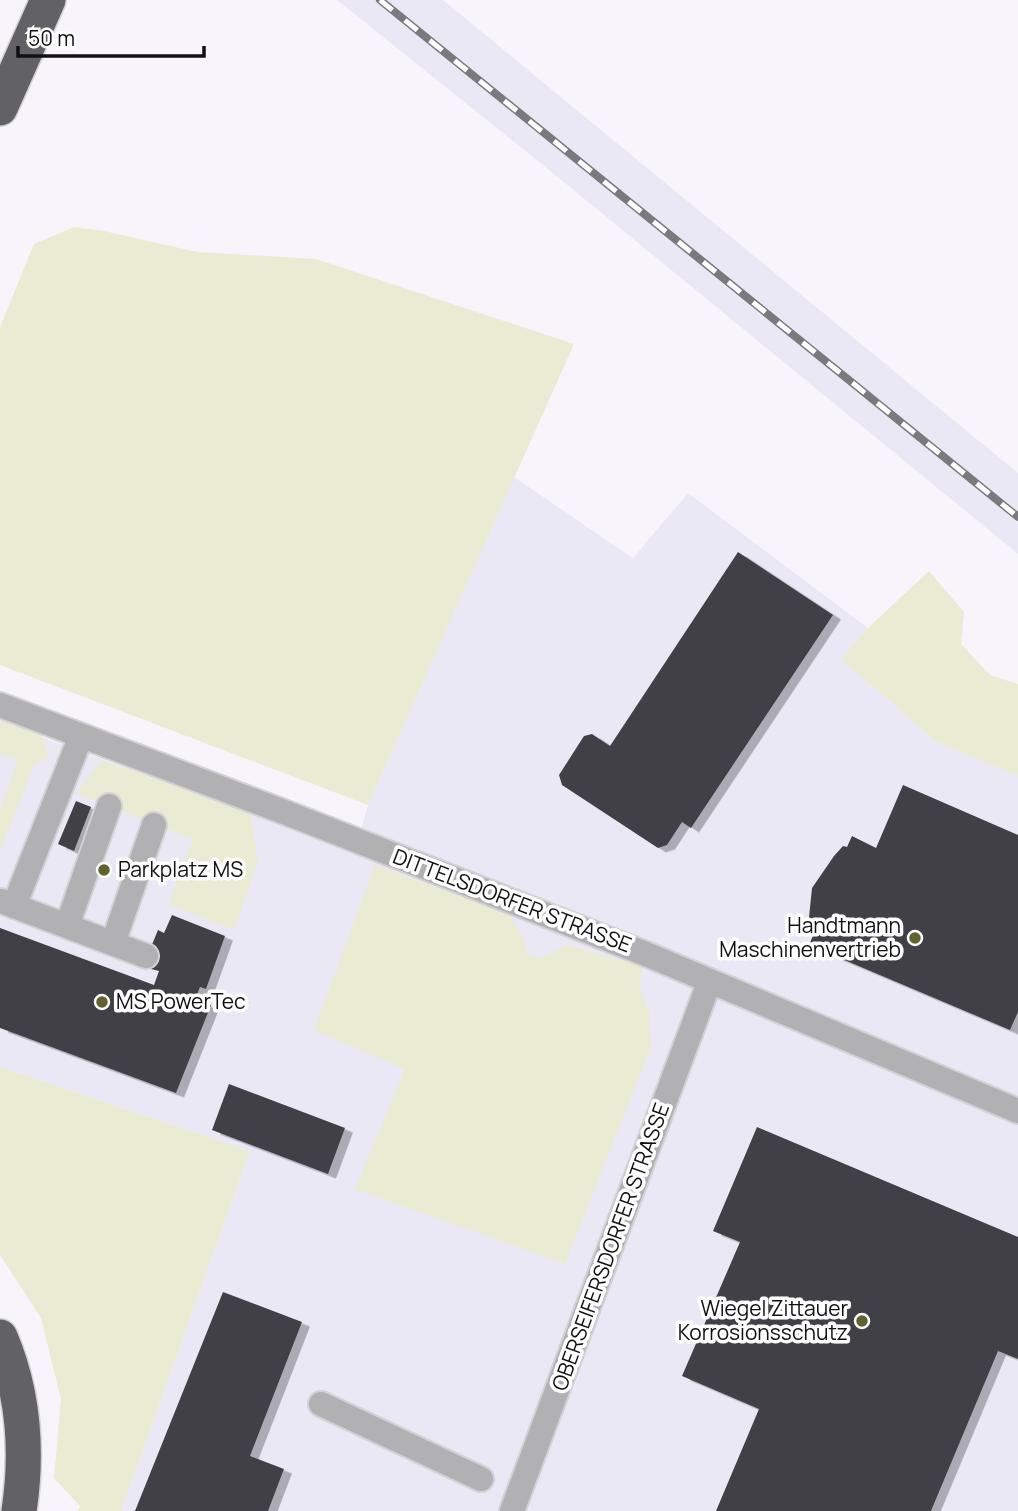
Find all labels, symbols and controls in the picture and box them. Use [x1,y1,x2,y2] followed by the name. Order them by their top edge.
[18,14,203,58] scale bar
[28,24,75,52] text: 50 m
[389,842,636,959] street label: DITTELSDORFER STRASSE
[118,855,243,883] place label: Parkplatz MS
[96,862,112,878] marker: Parkplatz MS
[719,911,901,963] place label: Handtmann Maschinenvertrieb
[907,930,923,946] marker: Handtmann Maschinenvertrieb
[116,987,246,1015] place label: MS PowerTec
[94,994,110,1010] marker: MS PowerTec
[545,1099,675,1394] street label: OBERSEIFERSDORFER STRASSE
[678,1294,848,1346] place label: Wiegel Zittauer Korrosionsschutz
[854,1313,870,1329] marker: Wiegel Zittauer Korrosionsschutz

